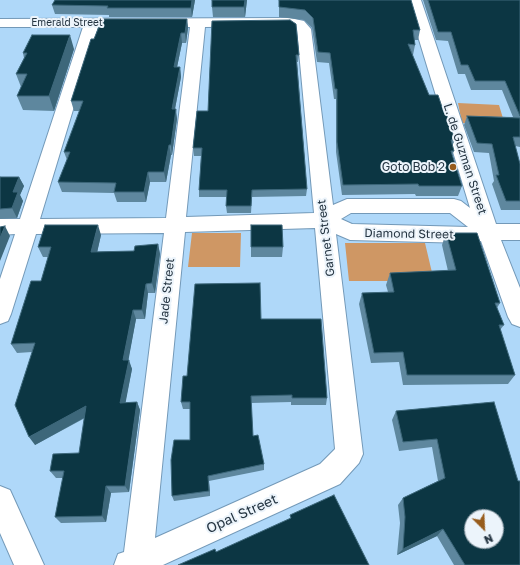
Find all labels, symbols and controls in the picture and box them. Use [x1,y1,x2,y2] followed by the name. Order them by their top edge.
[31,17,103,29] street label: Emerald Street
[440,102,490,216] street label: L. de Guzman Street
[382,160,445,174] place label: Goto Bob 2
[448,162,458,172] marker: Goto Bob 2
[314,199,338,277] street label: Garnet Street
[364,226,454,242] street label: Diamond Street
[156,257,178,325] street label: Jade Street
[204,491,280,537] street label: Opal Street
[464,509,504,549] north arrow
[482,532,495,547] text: N

